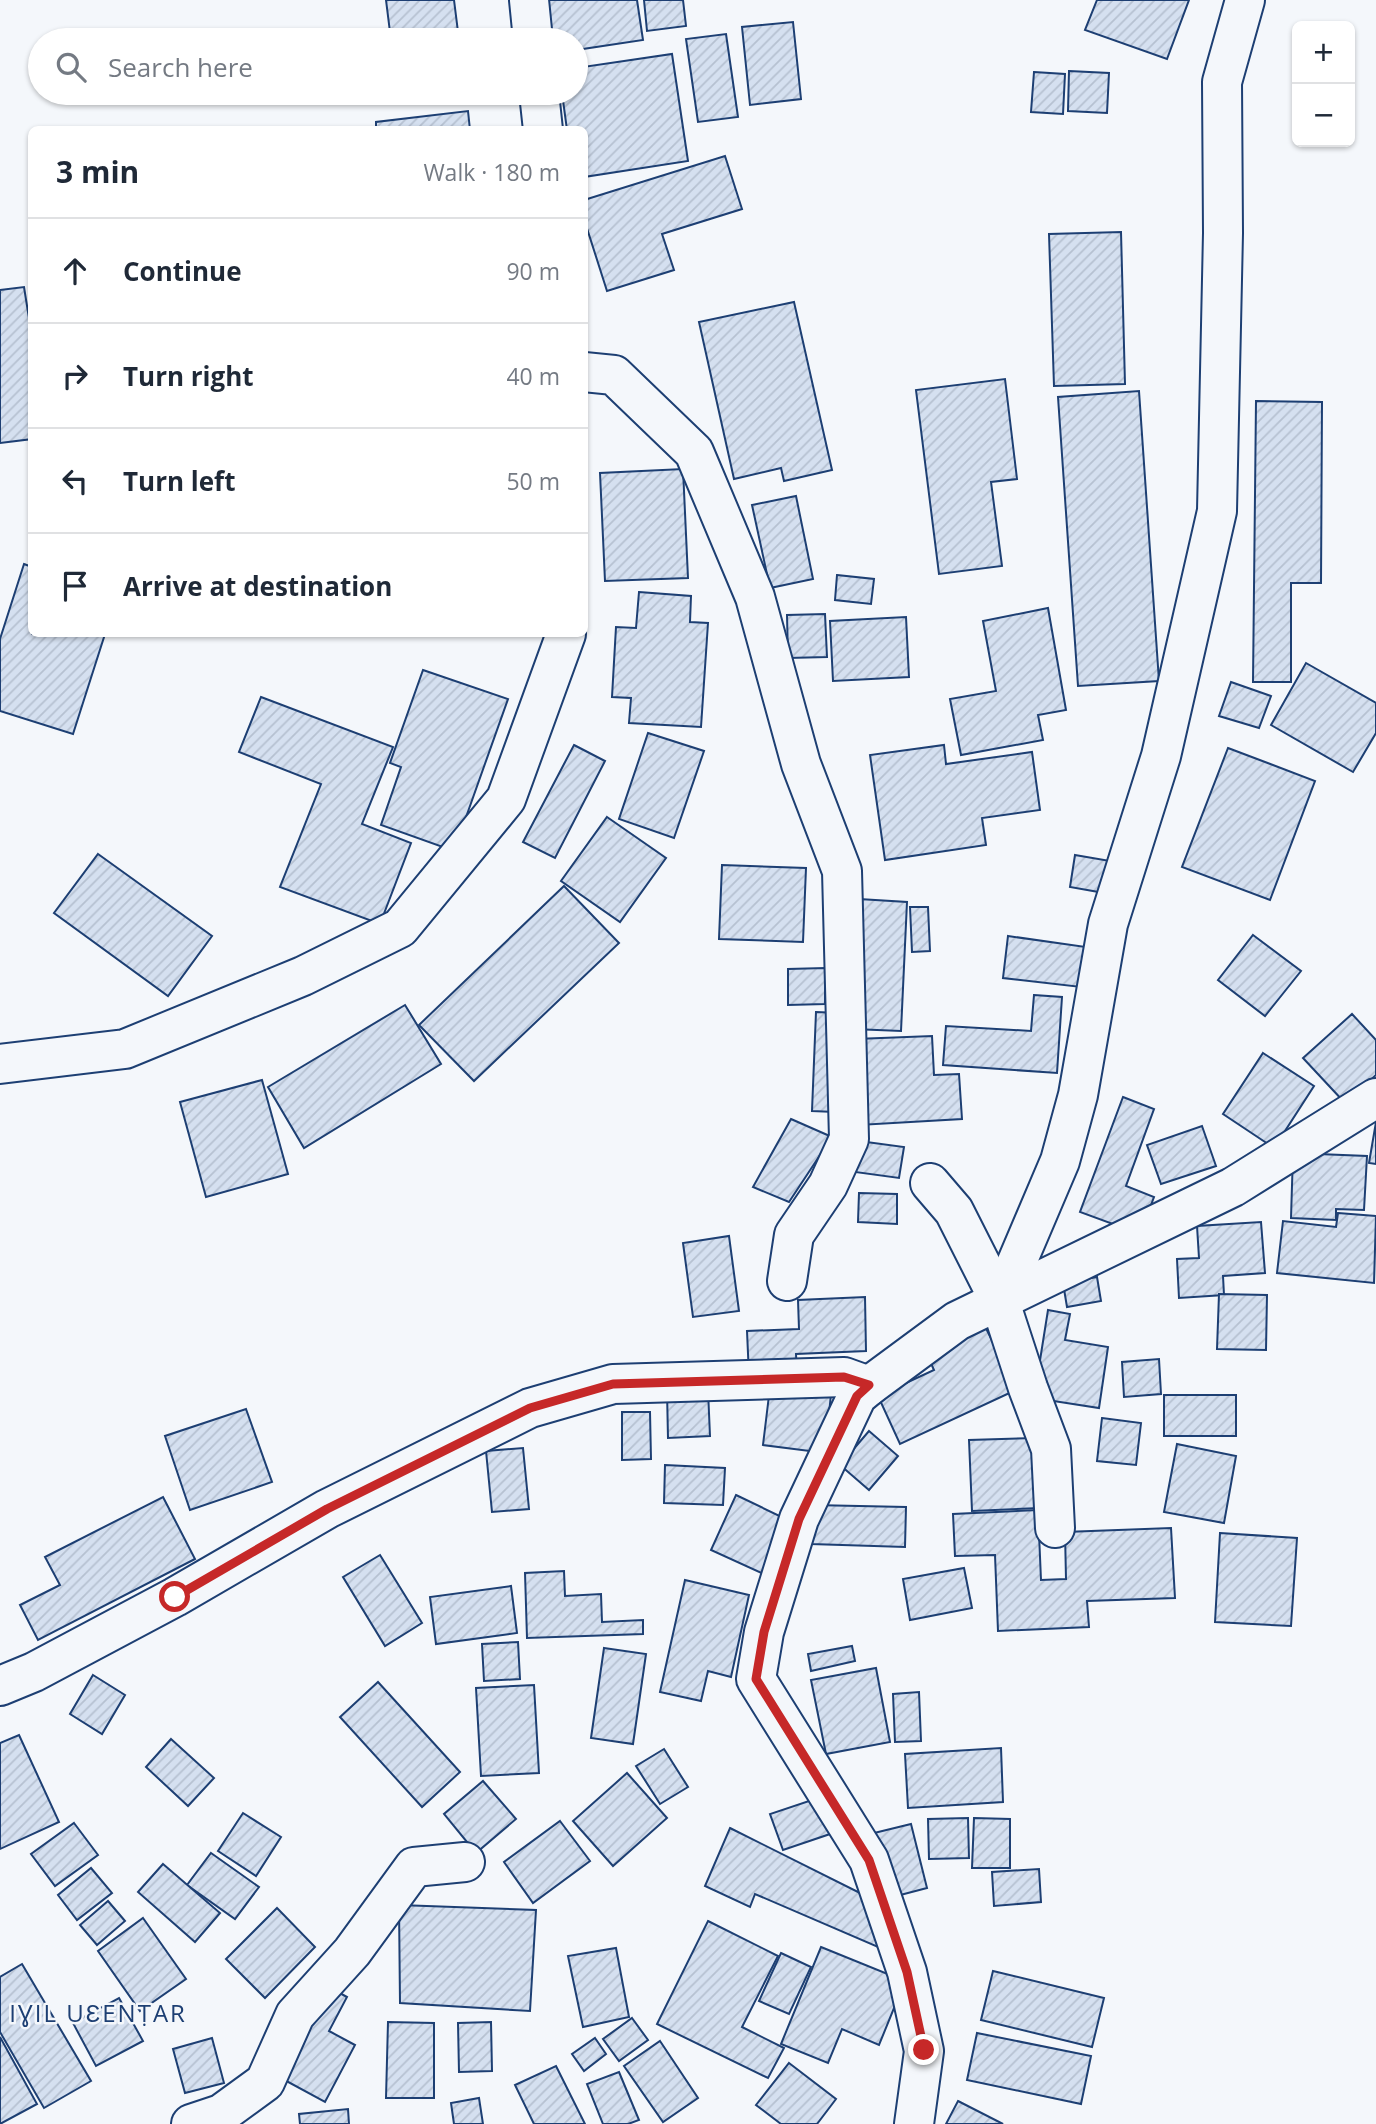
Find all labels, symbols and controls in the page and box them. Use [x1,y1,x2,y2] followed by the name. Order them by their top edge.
[1292,21,1355,147] map controls
[1292,21,1355,84] button: +
[28,28,588,105] search box
[52,48,90,86] icon: search
[108,49,253,85] text: Search here
[1292,84,1355,147] button: −
[56,151,139,192] text: 3 min
[423,156,560,188] text: Walk · 180 m
[56,252,94,290] icon: ahead
[123,253,242,289] text: Continue
[506,255,560,287] text: 90 m
[56,357,94,395] icon: right
[123,358,254,394] text: Turn right
[506,360,560,392] text: 40 m
[56,462,94,500] icon: left
[123,463,235,499] text: Turn left
[506,465,560,497] text: 50 m
[56,567,94,605] icon: arrive
[123,568,392,604] text: Arrive at destination
[159,1581,190,1612] route start
[9,1996,187,2029] district label: IƔIL UƐENṬAR
[908,2034,939,2065] route end

